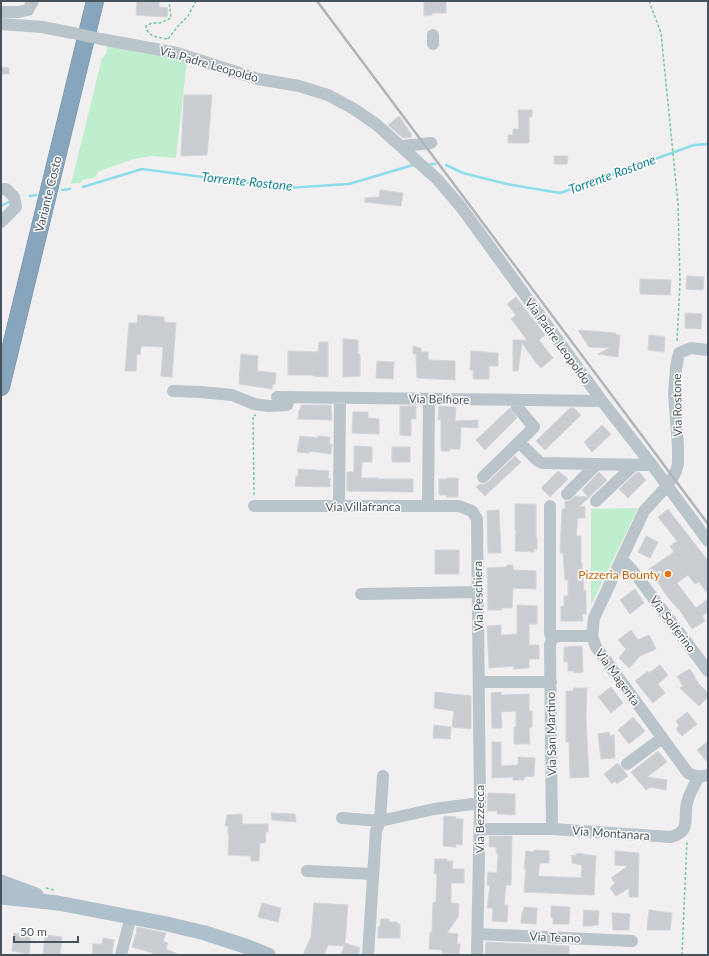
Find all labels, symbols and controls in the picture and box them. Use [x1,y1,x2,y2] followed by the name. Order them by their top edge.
[158,43,260,85] street label: Via Padre Leopoldo
[566,151,658,197] water label: Torrente Rostone
[31,154,65,234] street label: Variante Costo
[201,168,293,194] water label: Torrente Rostone
[522,295,594,387] street label: Via Padre Leopoldo
[669,373,685,437] street label: Via Rostone
[408,391,470,407] street label: Via Belfiore
[326,499,401,514] street label: Via Villafranca
[470,561,486,631] street label: Via Peschiera
[578,567,661,582] place label: Pizzeria Bounty
[663,569,673,579] marker: Pizzeria Bounty
[647,593,699,656] street label: Via Solferino
[592,646,644,708] street label: Via Magenta
[543,691,559,776] street label: Via San Martino
[472,785,487,853] street label: Via Bezzecca
[572,823,650,843] street label: Via Montanara
[14,918,78,944] scale bar
[20,924,47,939] text: 50 m
[529,929,581,945] street label: Via Teano

